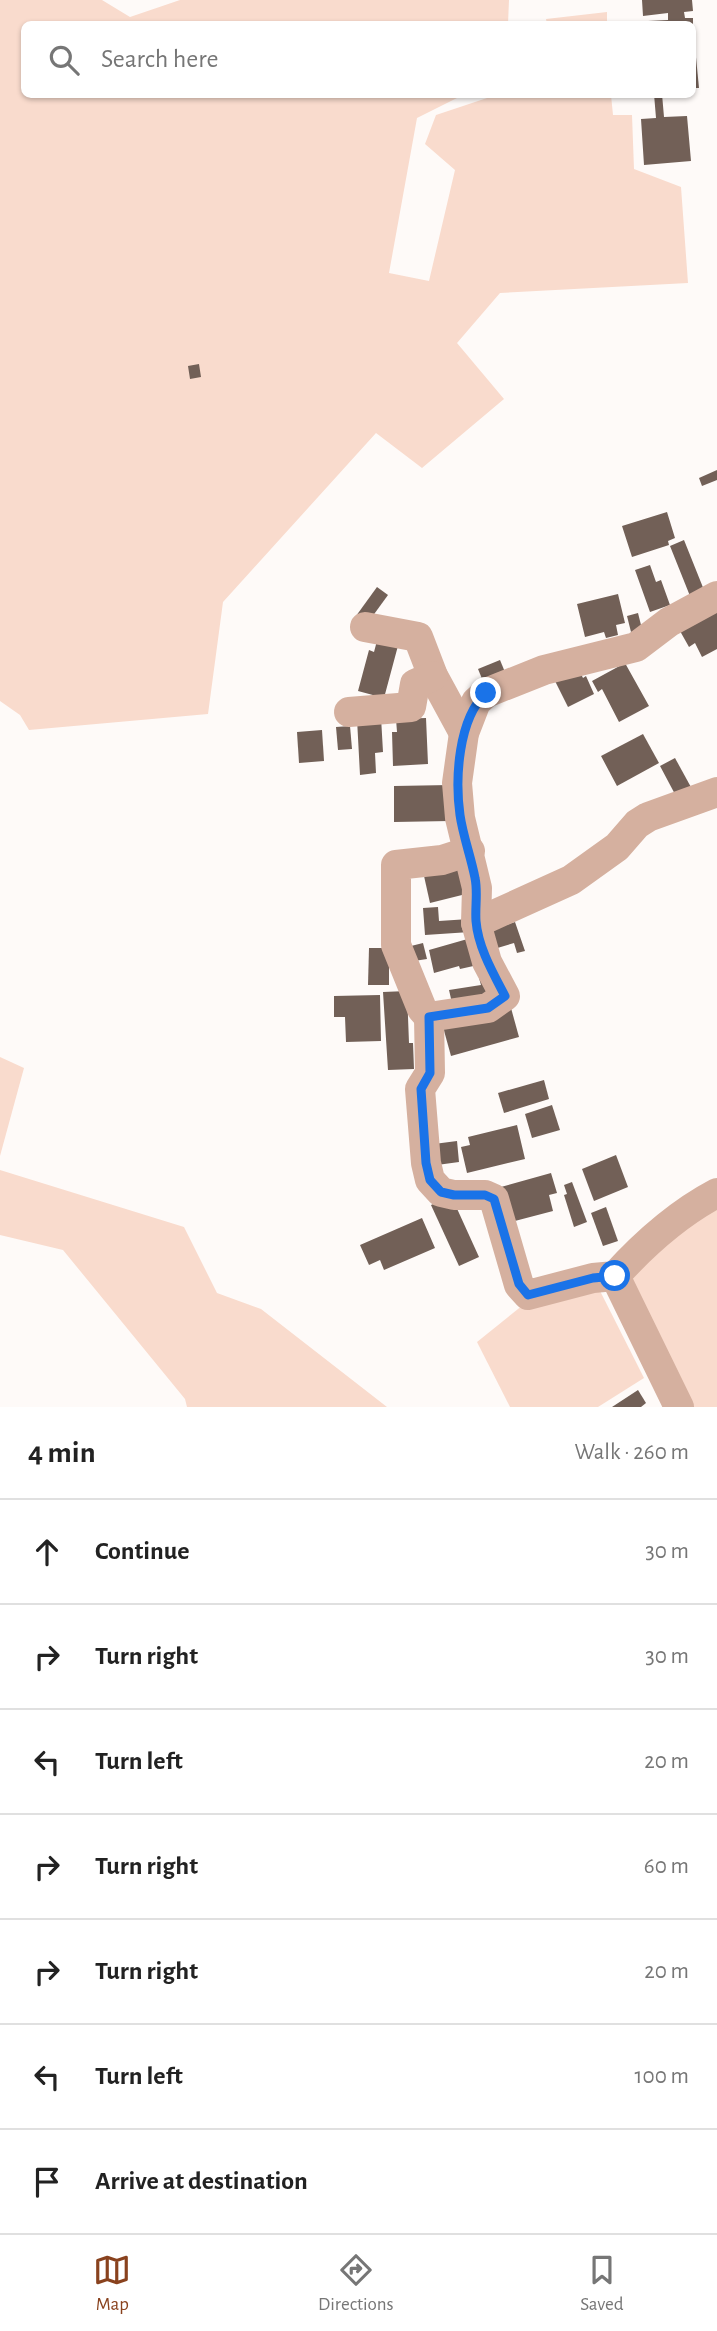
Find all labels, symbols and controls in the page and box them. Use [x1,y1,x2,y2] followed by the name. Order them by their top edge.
[21,21,696,98] search box
[45,41,83,79] icon: search
[101,46,219,72] text: Search here
[470,677,501,708] route end
[599,1260,630,1291] route start
[28,1438,96,1468] text: 4 min
[574,1441,689,1464] text: Walk · 260 m
[28,1533,66,1571] icon: ahead
[95,1538,190,1564] text: Continue
[645,1540,689,1563] text: 30 m
[28,1638,66,1676] icon: right
[95,1643,198,1669] text: Turn right
[645,1645,689,1668] text: 30 m
[28,1743,66,1781] icon: left
[95,1748,183,1774] text: Turn left
[644,1750,689,1773] text: 20 m
[28,1848,66,1886] icon: right
[95,1853,198,1879] text: Turn right
[644,1855,689,1878] text: 60 m
[28,1953,66,1991] icon: right
[95,1958,198,1984] text: Turn right
[644,1960,689,1983] text: 20 m
[28,2058,66,2096] icon: left
[95,2063,183,2089] text: Turn left
[635,2065,689,2088] text: 100 m
[28,2163,66,2201] icon: arrive
[95,2168,308,2194] text: Arrive at destination
[93,2251,131,2316] tab: Map
[318,2251,394,2316] tab: Directions
[580,2251,624,2316] tab: Saved

